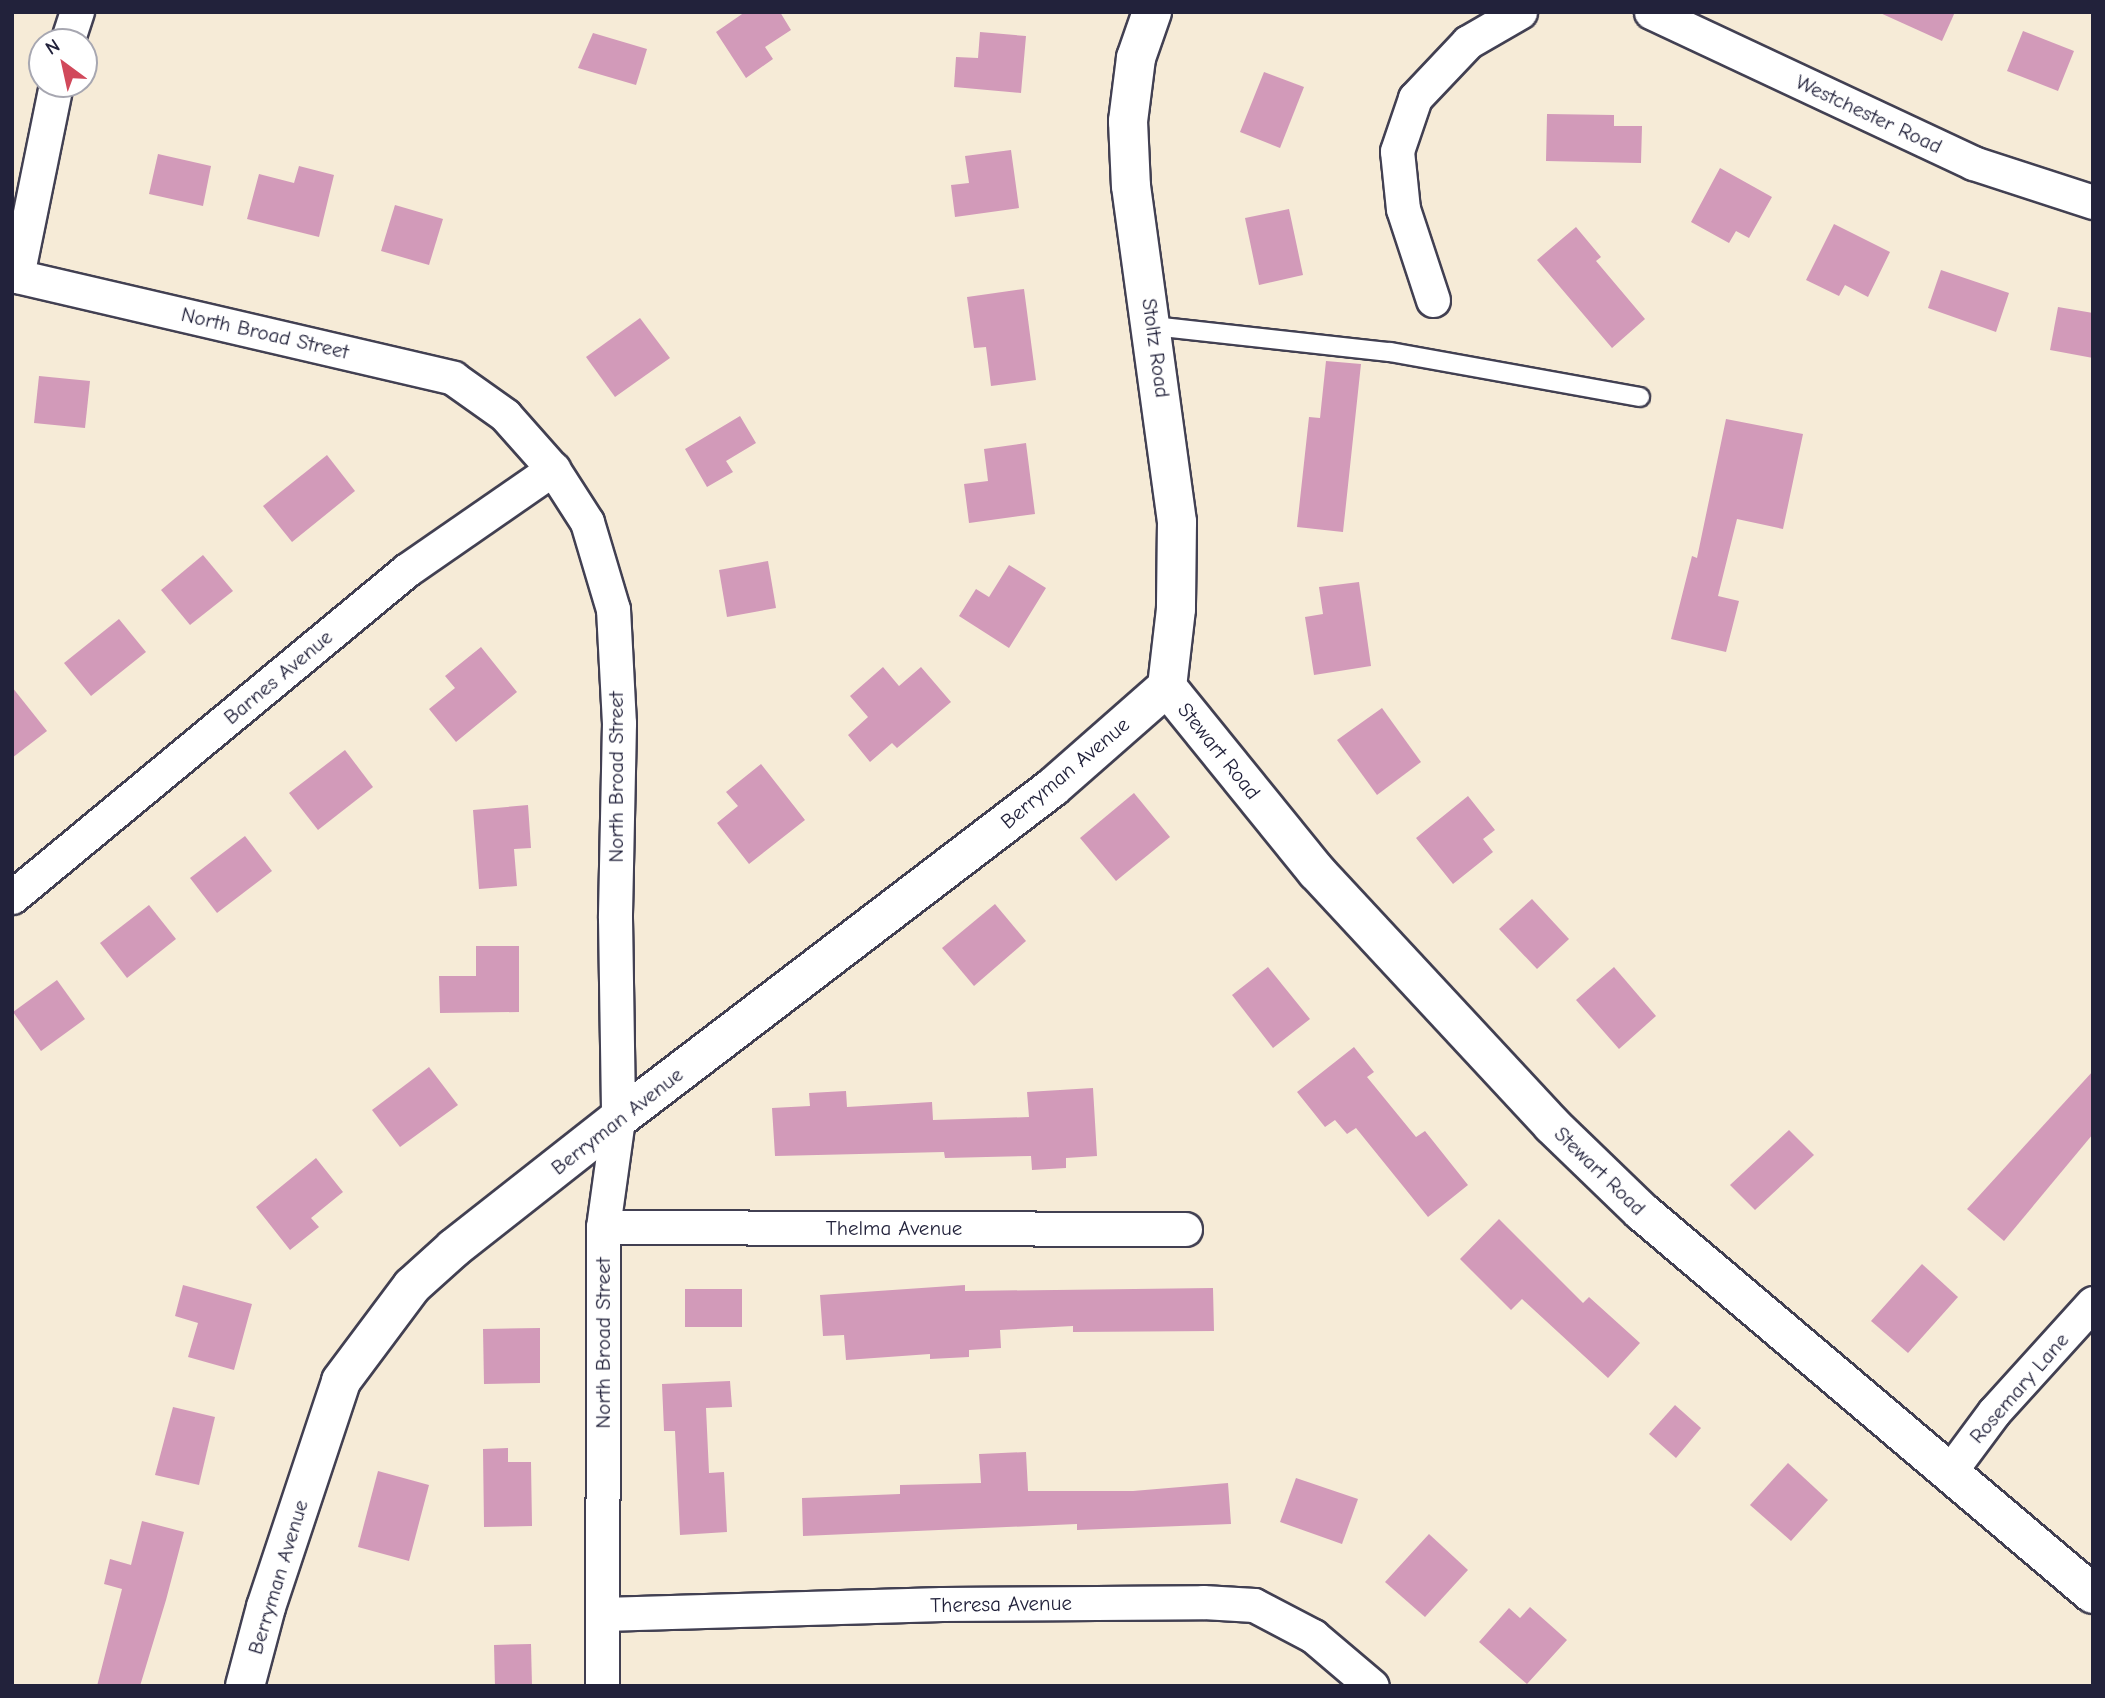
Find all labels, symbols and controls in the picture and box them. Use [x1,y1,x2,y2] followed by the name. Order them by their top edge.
[28,28,98,98] north arrow
[41,34,64,60] text: N
[1792,69,1946,159] street label: Westchester Road
[1137,297,1175,399] street label: Stoltz Road
[179,301,351,365] street label: North Broad Street
[219,624,337,730] street label: Barnes Avenue
[603,691,629,863] street label: North Broad Street
[1172,698,1266,804] street label: Stewart Road
[995,712,1135,834] street label: Berryman Avenue
[546,1062,688,1180] street label: Berryman Avenue
[1549,1121,1651,1221] street label: Stewart Road
[826,1215,962,1241] street label: Thelma Avenue
[590,1257,616,1429] street label: North Broad Street
[1964,1327,2074,1449] street label: Rosemary Lane
[243,1497,313,1657] street label: Berryman Avenue
[930,1590,1072,1618] street label: Theresa Avenue

